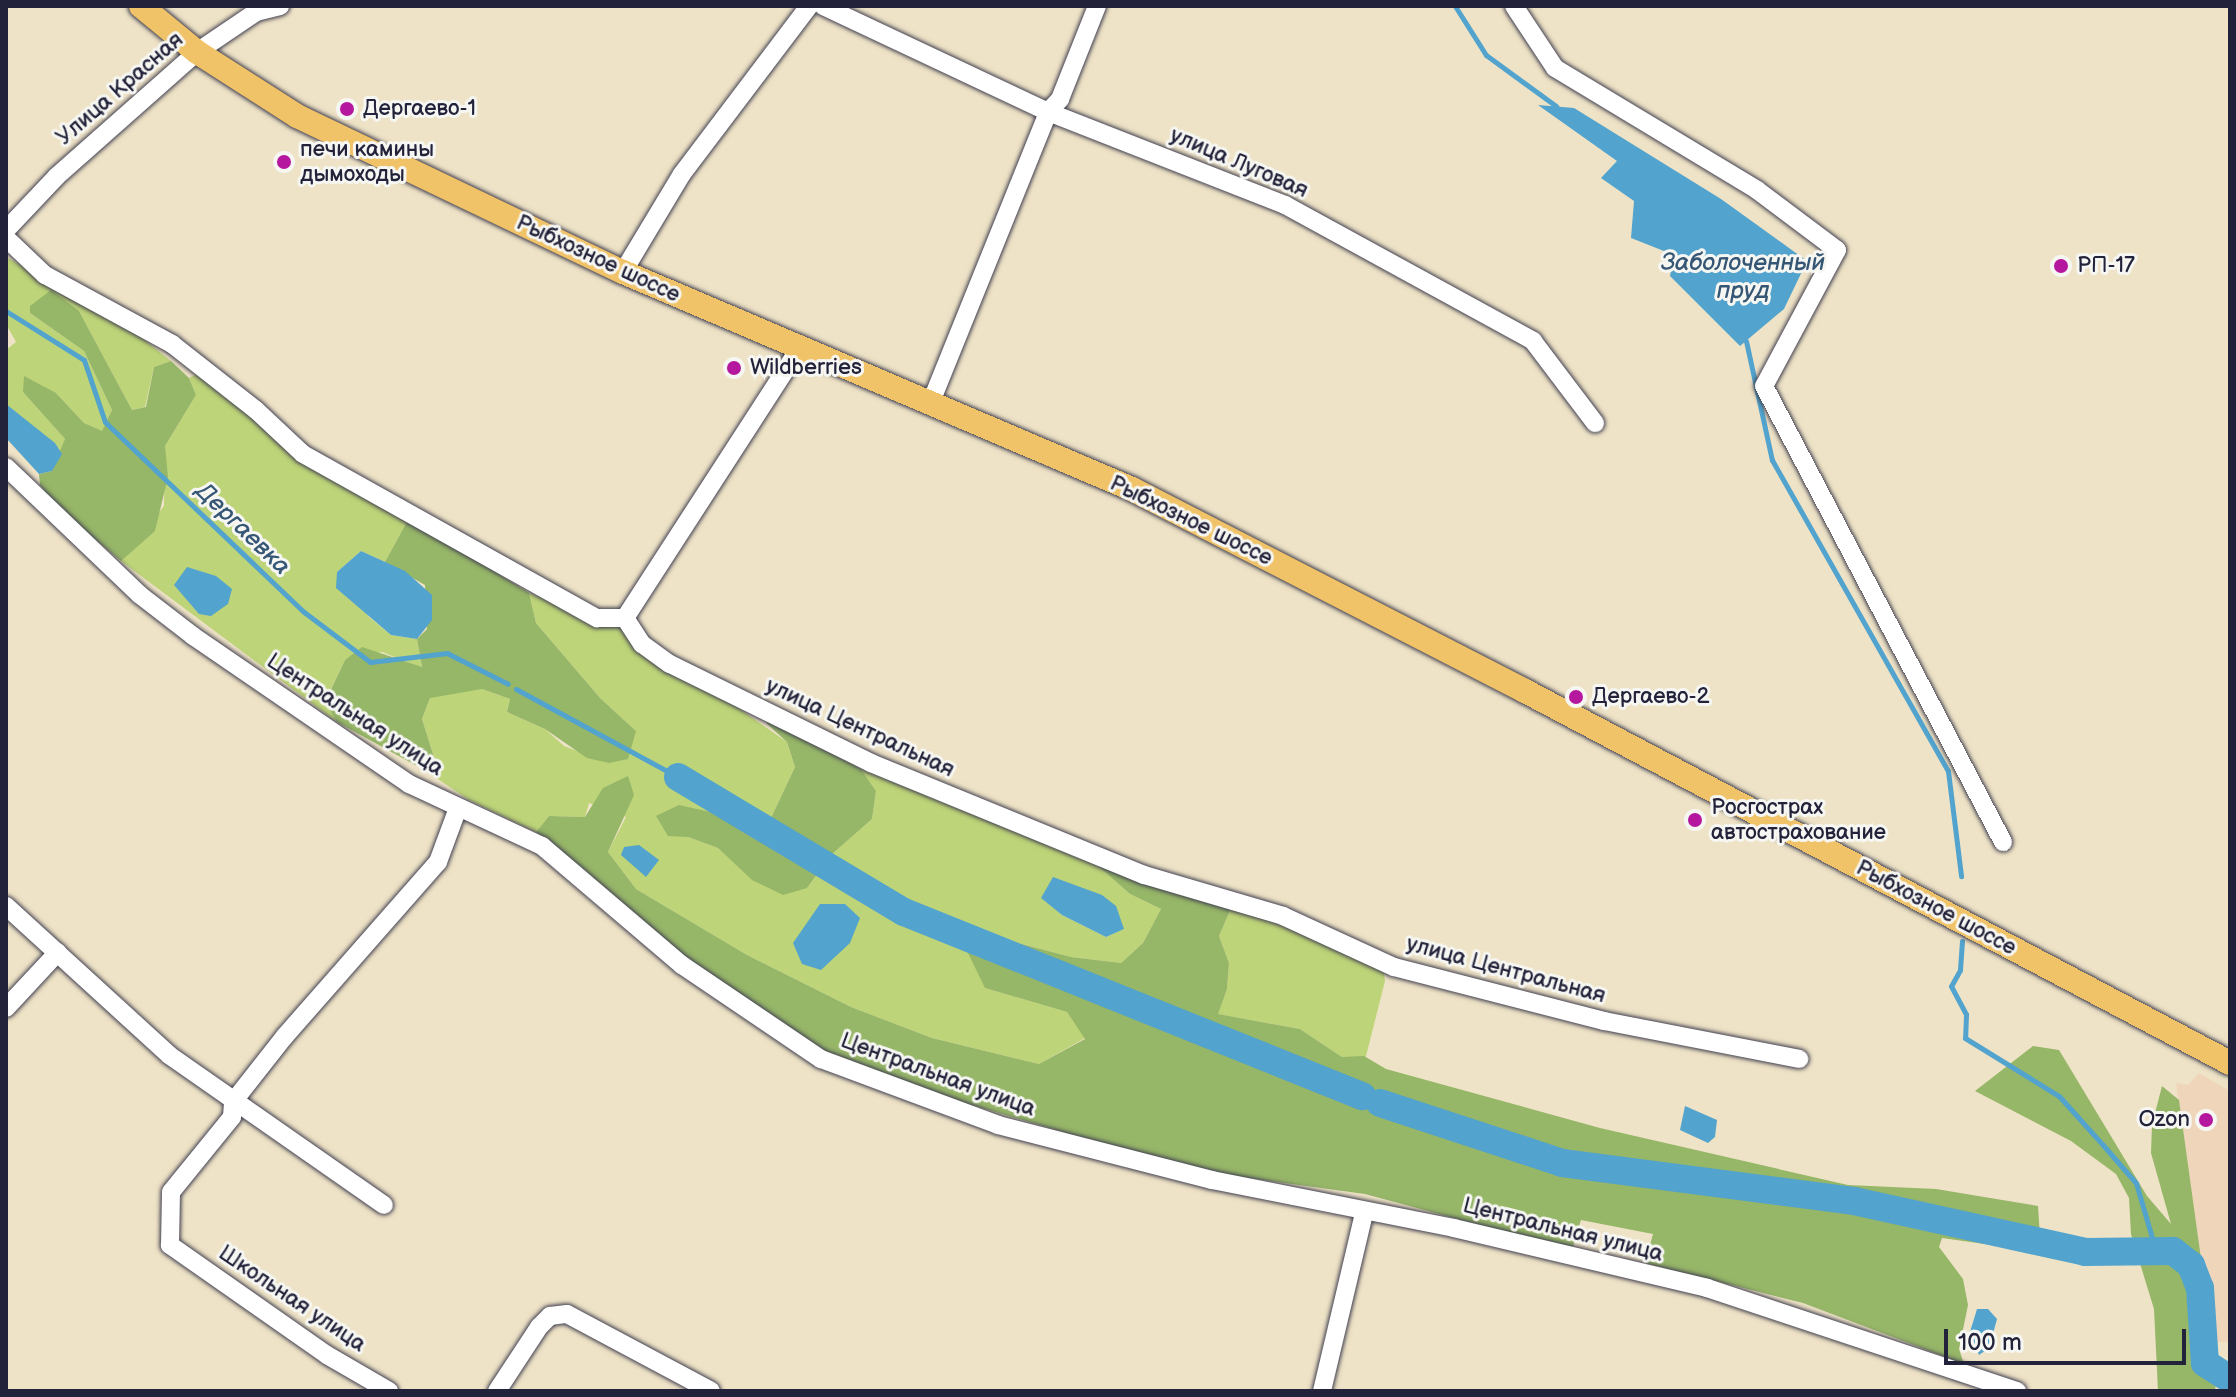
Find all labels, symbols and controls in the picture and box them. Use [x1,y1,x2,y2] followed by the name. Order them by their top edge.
[51,27,189,151] street label: Улица Красная
[363,96,476,122] place label: Дергаево-1
[338,100,356,118] marker: Дергаево-1
[1166,122,1312,204] street label: улица Луговая
[300,136,434,188] place label: печи камины дымоходы
[275,153,293,171] marker: печи камины дымоходы
[512,209,684,309] street label: Рыбхозное шоссе
[1661,249,1825,305] water label: Заболоченный пруд
[2077,253,2135,279] place label: РП-17
[2052,257,2070,275] marker: РП-17
[750,355,862,381] place label: Wildberries
[725,359,743,377] marker: Wildberries
[1105,470,1277,572] street label: Рыбхозное шоссе
[190,477,296,581] water label: Дергаевка
[262,648,448,782] street label: Центральная улица
[761,673,959,783] street label: улица Центральная
[1592,684,1710,710] place label: Дергаево-2
[1567,688,1585,706] marker: Дергаево-2
[1711,794,1886,846] place label: Росгострах автострахование
[1686,811,1704,829] marker: Росгострах автострахование
[1851,855,2021,961] street label: Рыбхозное шоссе
[1404,931,1608,1009] street label: улица Центральная
[837,1028,1039,1122] street label: Центральная улица
[2138,1107,2190,1133] place label: Ozon
[2197,1111,2215,1129] marker: Ozon
[1460,1192,1666,1268] street label: Центральная улица
[213,1240,371,1358] street label: Школьная улица
[1948,1313,2190,1363] scale bar
[1958,1328,2022,1357] text: 100 m

